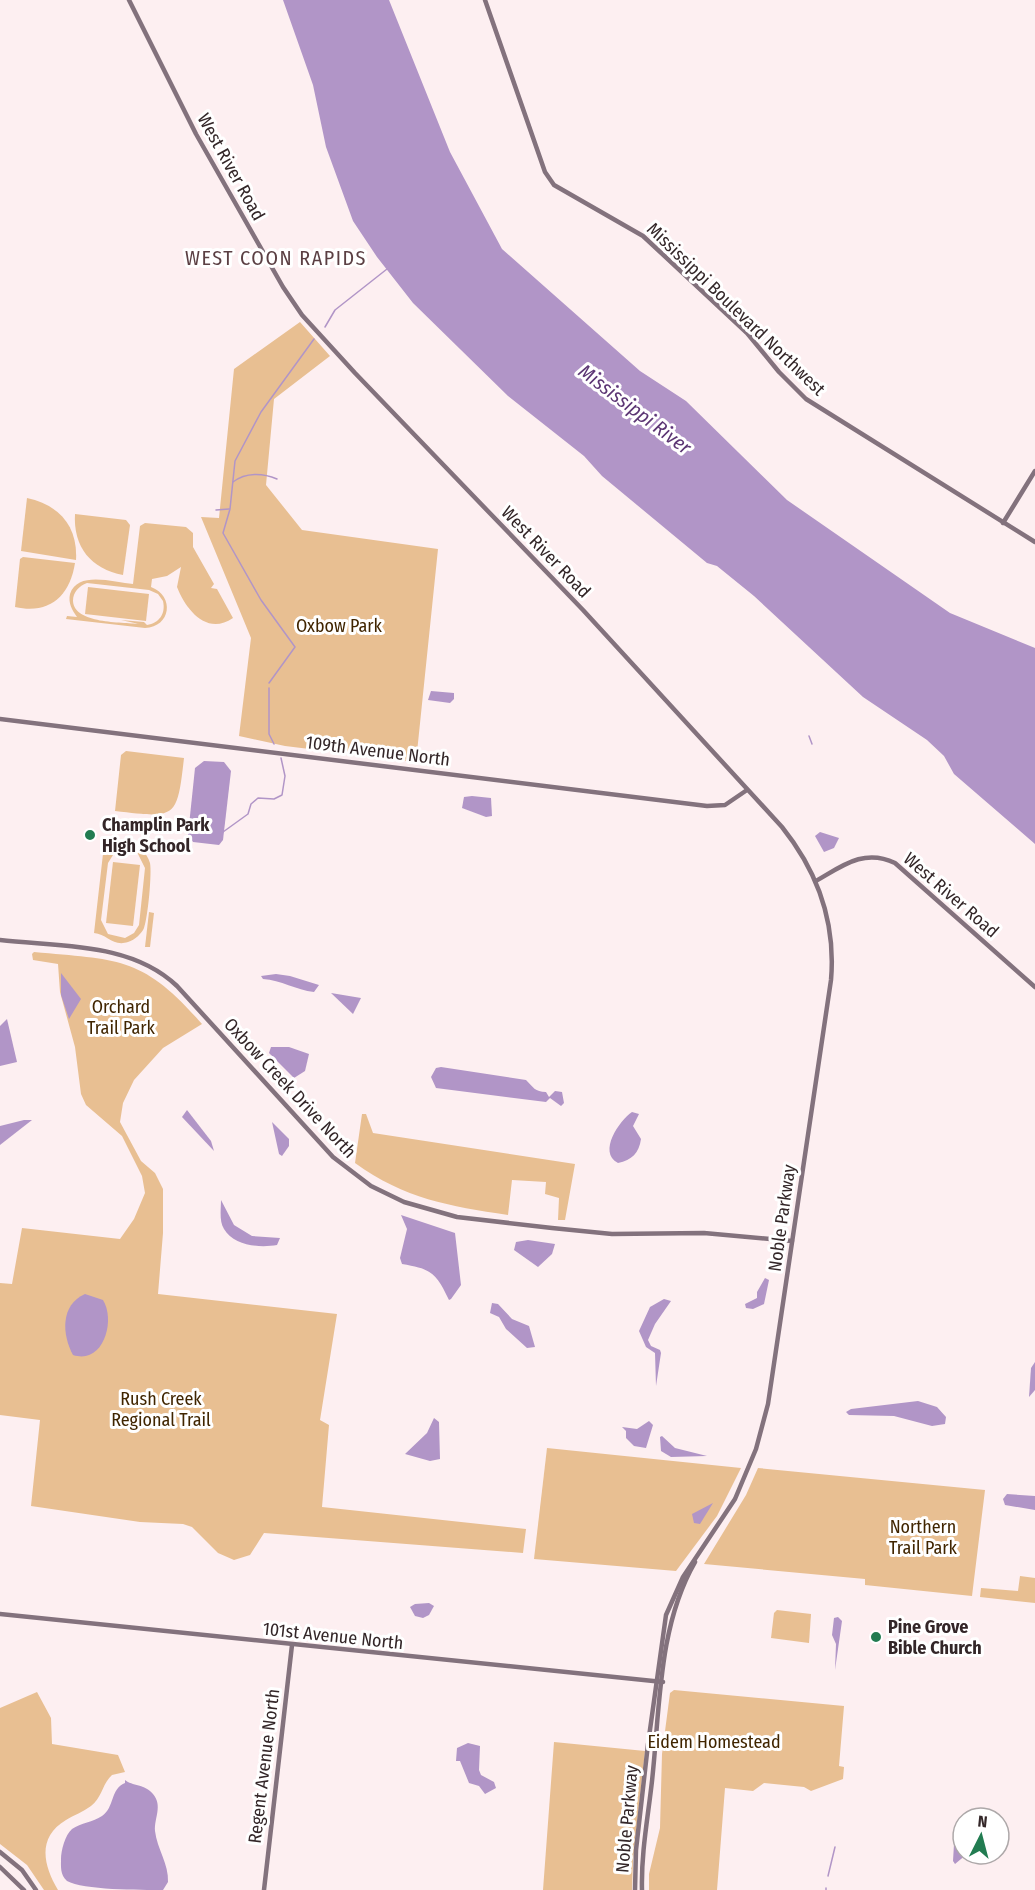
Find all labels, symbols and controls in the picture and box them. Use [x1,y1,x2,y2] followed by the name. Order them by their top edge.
[193,110,269,224] street label: West River Road
[642,218,830,400] street label: Mississippi Boulevard Northwest
[185,246,367,270] district label: WEST COON RAPIDS
[574,359,697,460] water label: Mississippi River
[497,502,595,602] street label: West River Road
[296,615,383,637] park label: Oxbow Park
[305,731,451,771] street label: 109th Avenue North
[102,814,210,857] place label: Champlin Park High School
[83,828,97,842] marker: Champlin Park High School
[899,848,1003,942] street label: West River Road
[87,996,156,1039] park label: Orchard Trail Park
[219,1013,361,1163] street label: Oxbow Creek Drive North
[764,1163,800,1273] street label: Noble Parkway
[111,1388,211,1431] park label: Rush Creek Regional Trail
[889,1516,958,1559] park label: Northern Trail Park
[888,1616,982,1659] place label: Pine Grove Bible Church
[262,1618,404,1654] street label: 101st Avenue North
[869,1630,883,1644] marker: Pine Grove Bible Church
[244,1688,284,1844] street label: Regent Avenue North
[647,1731,781,1753] park label: Eidem Homestead
[611,1764,643,1874] street label: Noble Parkway
[951,1806,1011,1866] north arrow
[977,1812,988,1832] text: N

